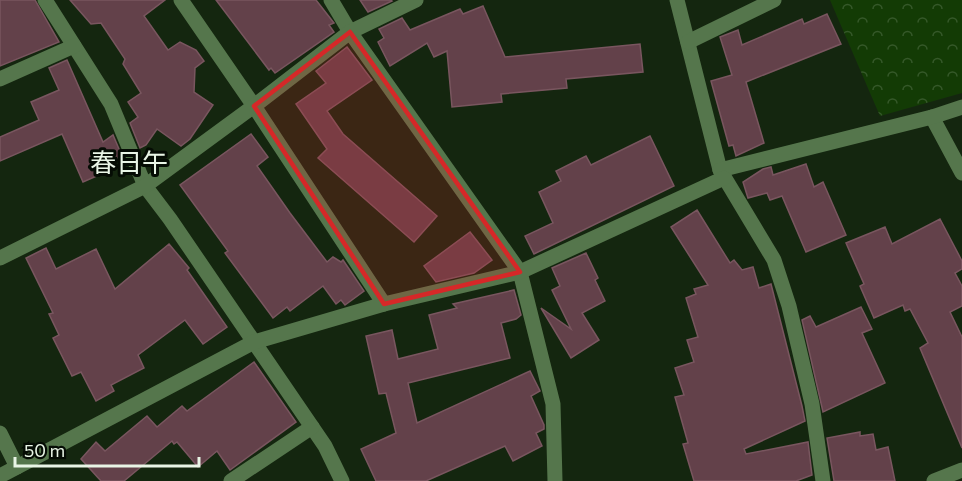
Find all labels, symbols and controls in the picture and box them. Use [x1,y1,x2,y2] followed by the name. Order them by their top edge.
[90,146,168,177] district label: 春日午
[15,430,200,468] scale bar
[24,439,65,461] text: 50 m

